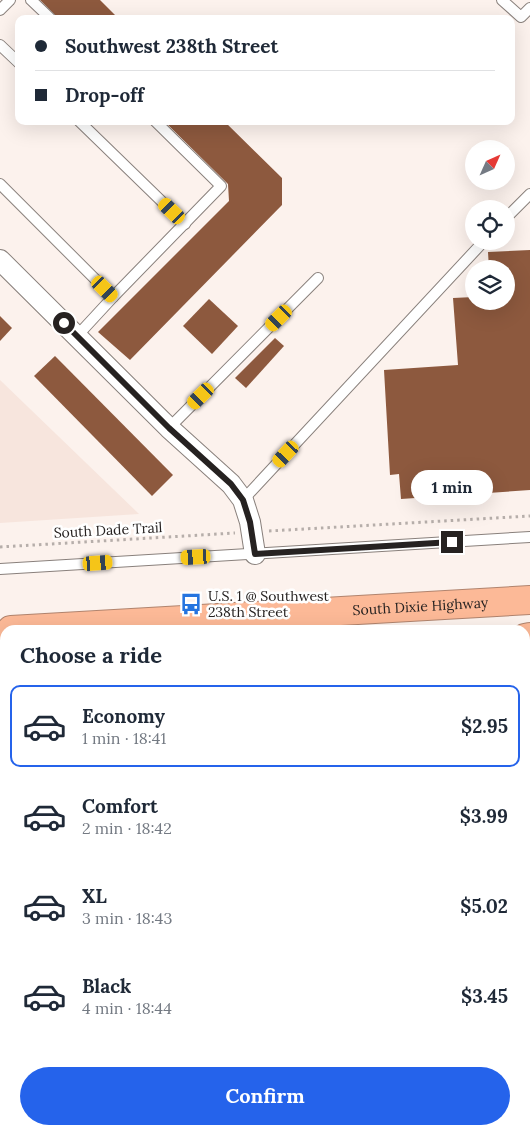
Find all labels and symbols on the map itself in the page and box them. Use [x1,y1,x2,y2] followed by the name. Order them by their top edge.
[465,140,515,190] north arrow
[155,195,188,227] car
[89,273,120,305] car
[263,302,294,334] car
[53,312,75,334] route start
[185,380,216,412] car
[270,438,301,470] car
[411,470,493,504] callout: 1 min
[53,518,163,542] street label: South Dade Trail
[441,531,463,553] route end
[180,549,211,565] car
[82,554,113,572] car
[208,587,330,621] place label: U.S. 1 @ Southwest 238th Street
[178,591,204,617] bus stop icon: U.S. 1 @ Southwest 238th Street
[352,593,489,619] street label: South Dixie Highway

